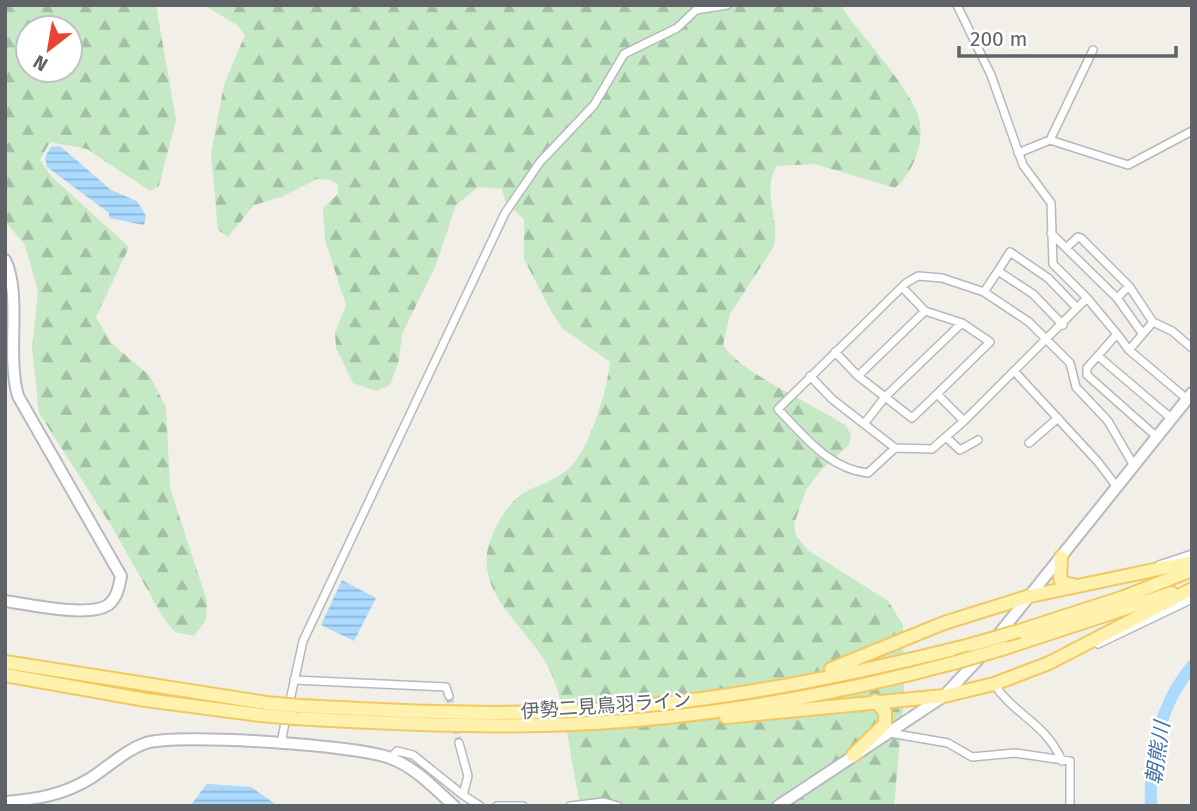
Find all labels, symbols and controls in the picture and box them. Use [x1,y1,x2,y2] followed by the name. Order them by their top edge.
[14,14,84,84] north arrow
[959,14,1176,58] scale bar
[970,26,1027,52] text: 200 m
[29,50,52,76] text: N
[520,688,692,723] street label: 伊勢二見鳥羽ライン
[1141,718,1176,786] water label: 朝熊川

